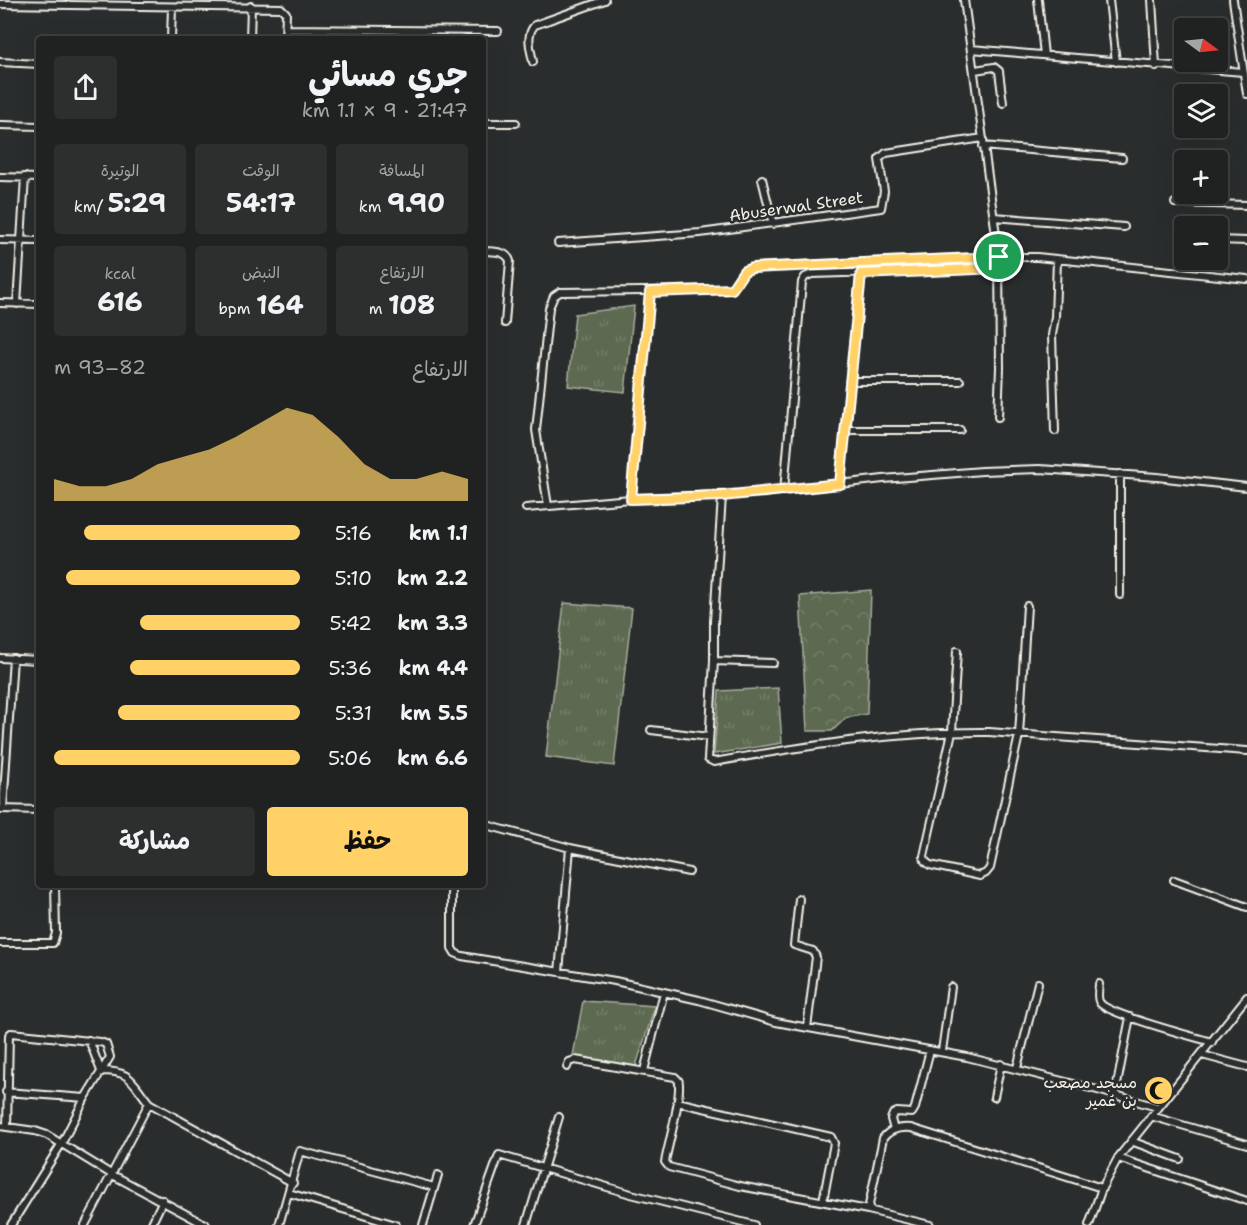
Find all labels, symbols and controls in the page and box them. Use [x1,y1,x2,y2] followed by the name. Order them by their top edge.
[1174,18,1228,72] north arrow
[1174,18,1228,270] map controls
[308,52,468,97] text: جري مسائي
[54,56,117,119] button: share
[1174,84,1228,138] button: layers
[302,97,468,123] text: 21:47 · 9 × 1.1 km
[1174,150,1228,204] button: +
[101,160,139,181] text: الوتيرة
[242,160,280,181] text: الوقت
[379,160,425,181] text: المسافة
[108,185,166,220] text: 5:29
[226,185,296,220] text: 54:17
[387,185,445,220] text: 9.90
[728,187,864,226] street label: Abuserwal Street
[74,196,108,217] text: /km
[359,196,387,217] text: km
[1174,216,1228,270] button: −
[973,231,1024,282] pin
[982,240,1015,273] icon: arrive
[242,262,280,283] text: النبض
[380,262,424,283] text: الارتفاع
[104,263,136,284] text: kcal
[97,284,143,319] text: 616
[256,287,304,322] text: 164
[388,287,435,322] text: 108
[218,298,256,319] text: bpm
[369,298,388,319] text: m
[54,354,146,380] text: 82–93 m
[412,356,468,382] text: الارتفاع
[335,520,372,546] text: 5:16
[409,520,468,546] text: 1.1 km
[335,565,372,591] text: 5:10
[397,565,468,591] text: 2.2 km
[330,610,372,636] text: 5:42
[397,610,468,636] text: 3.3 km
[329,655,372,681] text: 5:36
[399,655,468,681] text: 4.4 km
[335,700,372,726] text: 5:31
[400,700,468,726] text: 5.5 km
[328,745,372,771] text: 5:06
[397,745,468,771] text: 6.6 km
[54,807,255,876] button: مشاركة
[267,807,468,876] button: حفظ
[1043,1072,1137,1111] place label: مسجد مصعب بن عُمير
[1142,1075,1174,1107] mosque icon: مسجد مصعب بن عُمير

